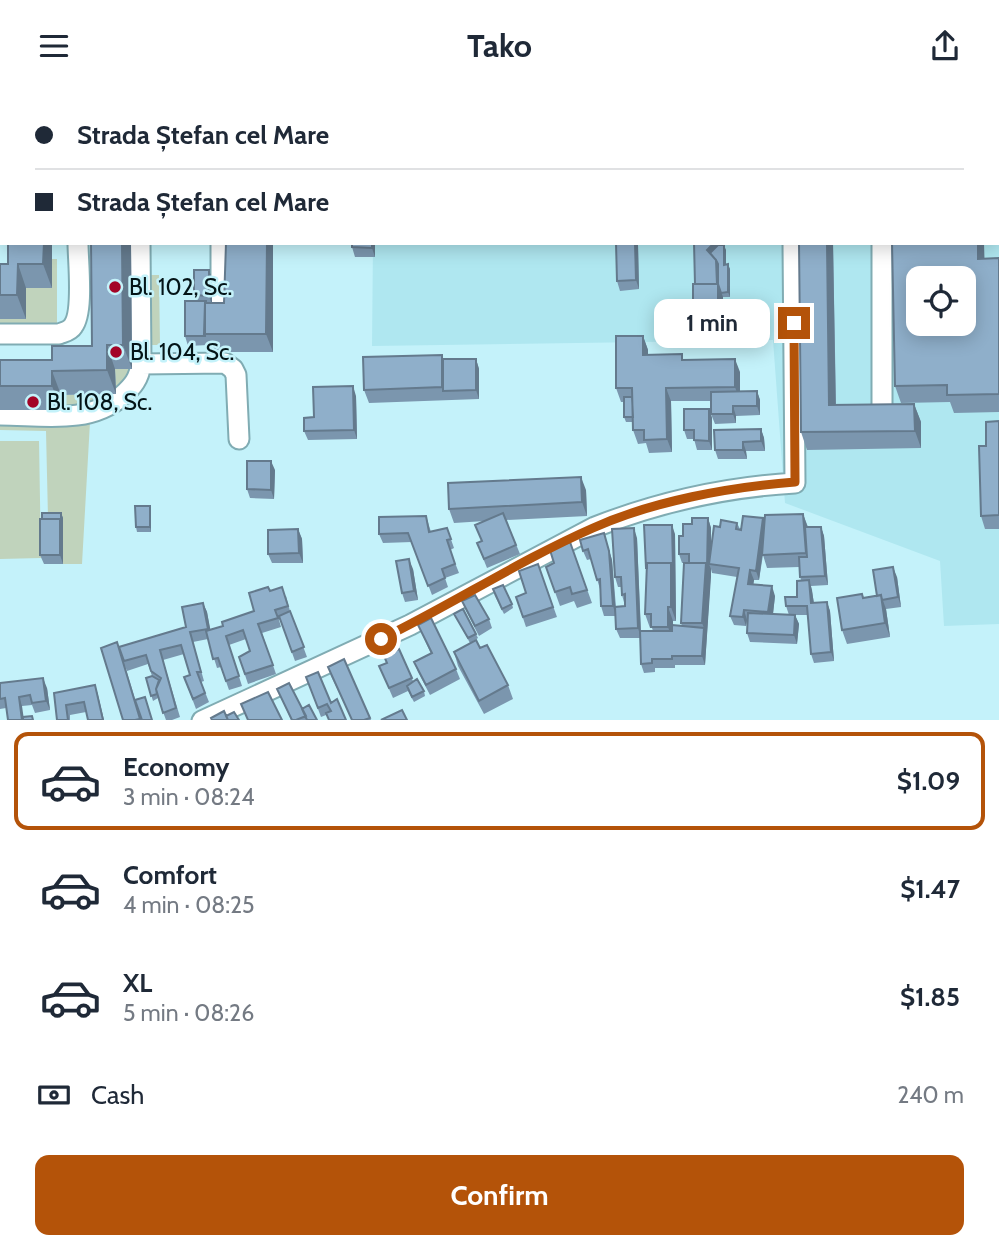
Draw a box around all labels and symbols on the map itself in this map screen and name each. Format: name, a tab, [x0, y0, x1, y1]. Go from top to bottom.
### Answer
place label: Bl. 102, Sc.	[129, 273, 232, 301]
marker: Bl. 102, Sc.	[107, 279, 123, 295]
callout: 1 min	[654, 299, 770, 347]
route end	[778, 307, 810, 339]
place label: Bl. 104, Sc.	[130, 338, 234, 366]
marker: Bl. 104, Sc.	[108, 344, 124, 360]
place label: Bl. 108, Sc.	[47, 388, 152, 416]
marker: Bl. 108, Sc.	[25, 394, 41, 410]
route start	[365, 623, 397, 655]

